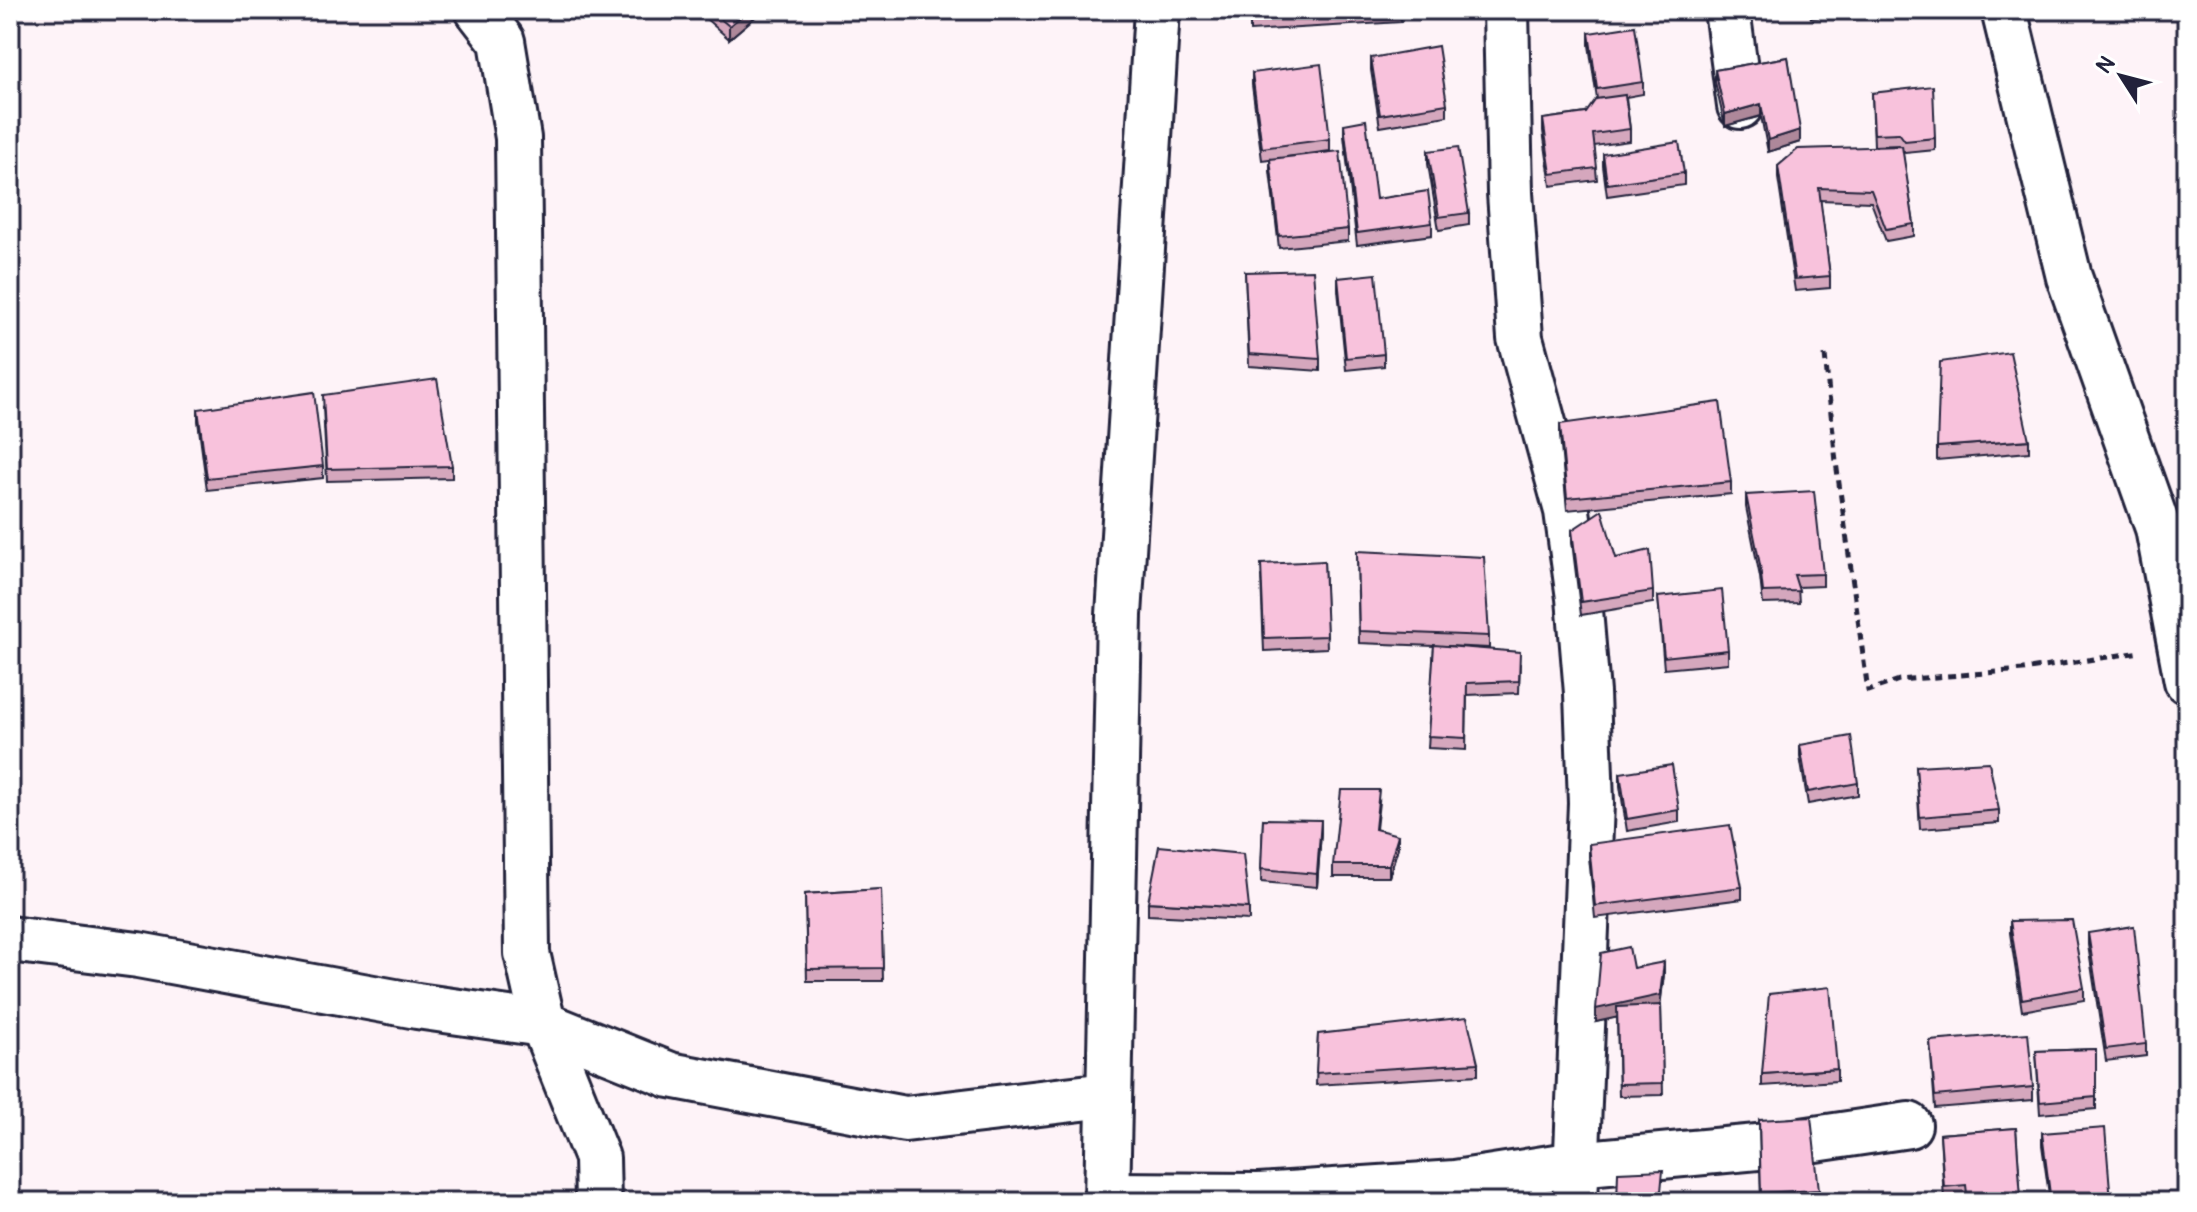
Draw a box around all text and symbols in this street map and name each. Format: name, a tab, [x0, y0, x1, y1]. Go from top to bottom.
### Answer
north arrow	[2081, 36, 2161, 116]
text: N	[2090, 50, 2121, 79]

